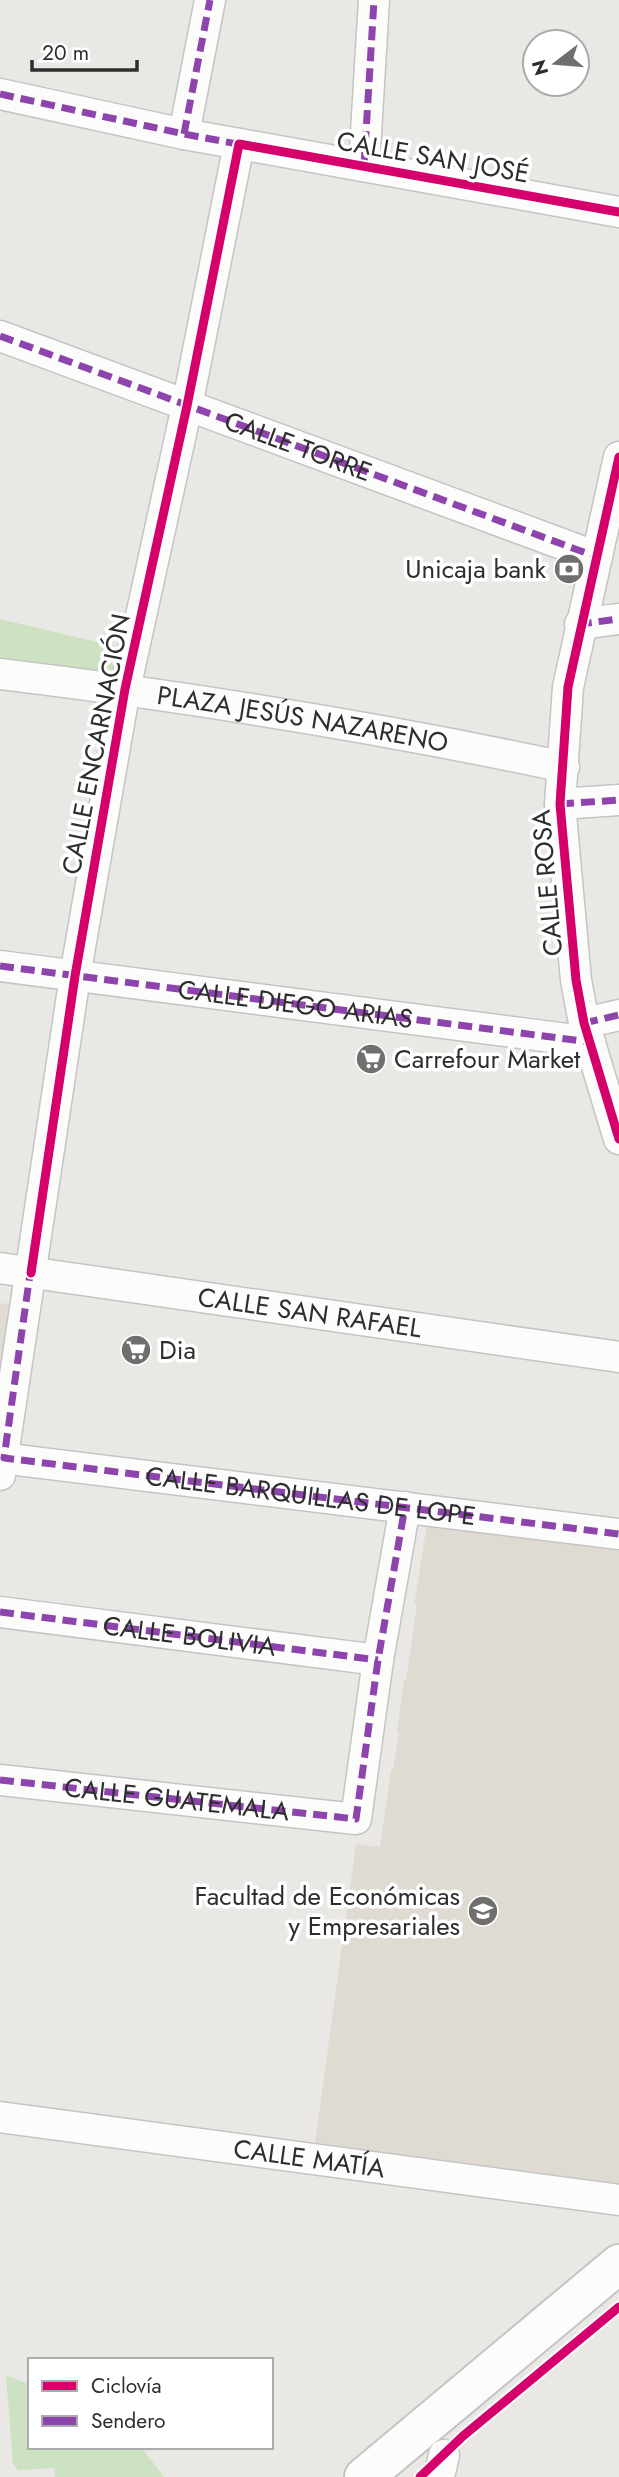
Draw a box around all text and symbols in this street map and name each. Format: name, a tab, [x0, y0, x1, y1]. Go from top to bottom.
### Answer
scale bar	[32, 28, 136, 72]
north arrow	[521, 28, 591, 98]
text: 20 m	[42, 38, 89, 68]
text: N	[525, 57, 555, 79]
street label: CALLE SAN JOSÉ	[334, 121, 532, 193]
street label: CALLE TORRE	[219, 402, 377, 491]
place label: Unicaja bank	[405, 550, 547, 588]
bank icon: Unicaja bank	[552, 552, 586, 586]
street label: CALLE ENCARNACIÓN	[52, 610, 140, 878]
street label: PLAZA JESÚS NAZARENO	[155, 676, 451, 762]
street label: CALLE ROSA	[522, 807, 572, 958]
street label: CALLE DIEGO ARIAS	[176, 970, 415, 1038]
place label: Carrefour Market	[394, 1040, 581, 1078]
supermarket icon: Carrefour Market	[354, 1042, 388, 1076]
street label: CALLE SAN RAFAEL	[195, 1278, 424, 1347]
place label: Dia	[159, 1331, 196, 1369]
supermarket icon: Dia	[119, 1333, 153, 1367]
street label: CALLE BARQUILLAS DE LOPE	[143, 1457, 478, 1535]
street label: CALLE BOLIVIA	[101, 1606, 279, 1666]
street label: CALLE GUATEMALA	[62, 1768, 292, 1831]
place label: Facultad de Económicas y Empresariales	[195, 1877, 460, 1945]
school or university icon: Facultad de Económicas y Empresariales	[466, 1894, 500, 1928]
street label: CALLE MATÍA	[231, 2130, 388, 2188]
legend	[28, 2358, 273, 2449]
text: Ciclovía	[91, 2371, 162, 2401]
text: Sendero	[91, 2406, 166, 2436]

